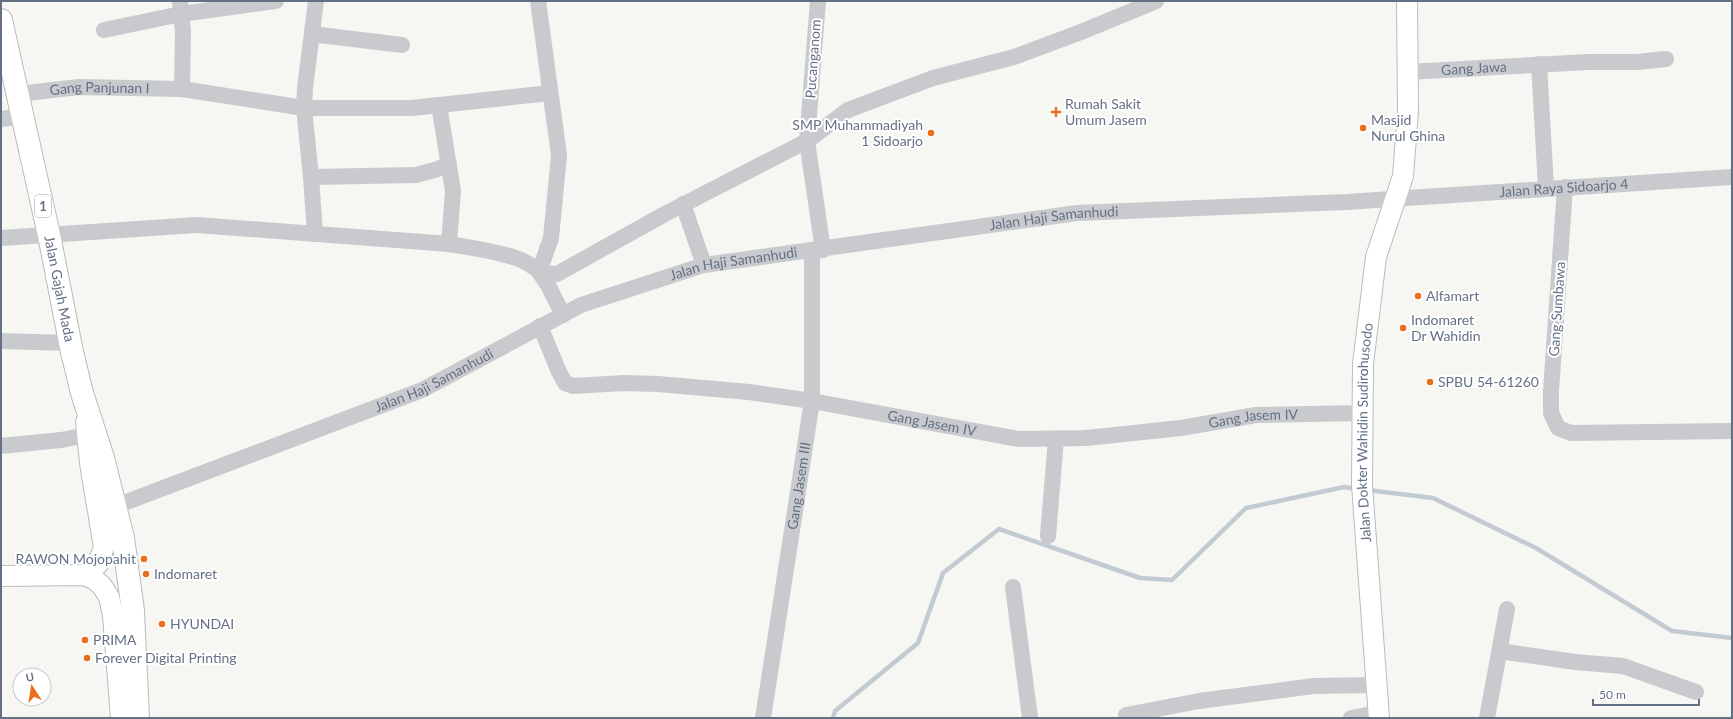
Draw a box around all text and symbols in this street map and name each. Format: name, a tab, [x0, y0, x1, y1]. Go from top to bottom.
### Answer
street label: Pucanganom	[801, 19, 824, 99]
street label: Gang Jawa	[1441, 58, 1507, 78]
street label: Gang Panjunan I	[49, 78, 150, 98]
place label: Rumah Sakit Umum Jasem	[1065, 95, 1147, 128]
marker: Rumah Sakit Umum Jasem	[1050, 106, 1062, 118]
place label: Masjid Nurul Ghina	[1371, 111, 1445, 144]
place label: SMP Muhammadiyah 1 Sidoarjo	[792, 116, 923, 149]
marker: Masjid Nurul Ghina	[1358, 123, 1368, 133]
marker: SMP Muhammadiyah 1 Sidoarjo	[926, 128, 936, 138]
street label: Jalan Raya Sidoarjo 4	[1499, 175, 1629, 200]
road number: 1	[35, 195, 51, 217]
street label: Jalan Haji Samanhudi	[988, 202, 1119, 233]
street label: Jalan Gajah Mada	[41, 234, 79, 343]
street label: Jalan Haji Samanhudi	[667, 243, 798, 284]
street label: Gang Sumbawa	[1545, 261, 1568, 357]
place label: Alfamart	[1426, 287, 1479, 304]
marker: Alfamart	[1413, 291, 1423, 301]
place label: Indomaret Dr Wahidin	[1411, 311, 1481, 344]
street label: Jalan Dokter Wahidin Sudirohusodo	[1353, 322, 1376, 543]
marker: Indomaret Dr Wahidin	[1398, 323, 1408, 333]
street label: Jalan Haji Samanhudi	[372, 345, 496, 415]
place label: SPBU 54-61260	[1438, 373, 1539, 390]
marker: SPBU 54-61260	[1425, 377, 1435, 387]
street label: Gang Jasem IV	[1207, 405, 1299, 431]
street label: Gang Jasem IV	[886, 406, 978, 439]
street label: Gang Jasem III	[783, 441, 814, 531]
place label: RAWON Mojopahit	[16, 550, 136, 567]
marker: RAWON Mojopahit	[139, 554, 149, 564]
place label: Indomaret	[154, 565, 217, 582]
marker: Indomaret	[141, 569, 151, 579]
place label: HYUNDAI	[170, 615, 234, 632]
marker: HYUNDAI	[157, 619, 167, 629]
place label: PRIMA	[93, 631, 137, 648]
marker: PRIMA	[80, 635, 90, 645]
place label: Forever Digital Printing	[95, 649, 237, 666]
marker: Forever Digital Printing	[82, 653, 92, 663]
north arrow	[12, 667, 52, 707]
text: U	[24, 670, 35, 684]
scale bar	[1593, 681, 1699, 707]
text: 50 m	[1599, 687, 1626, 702]

